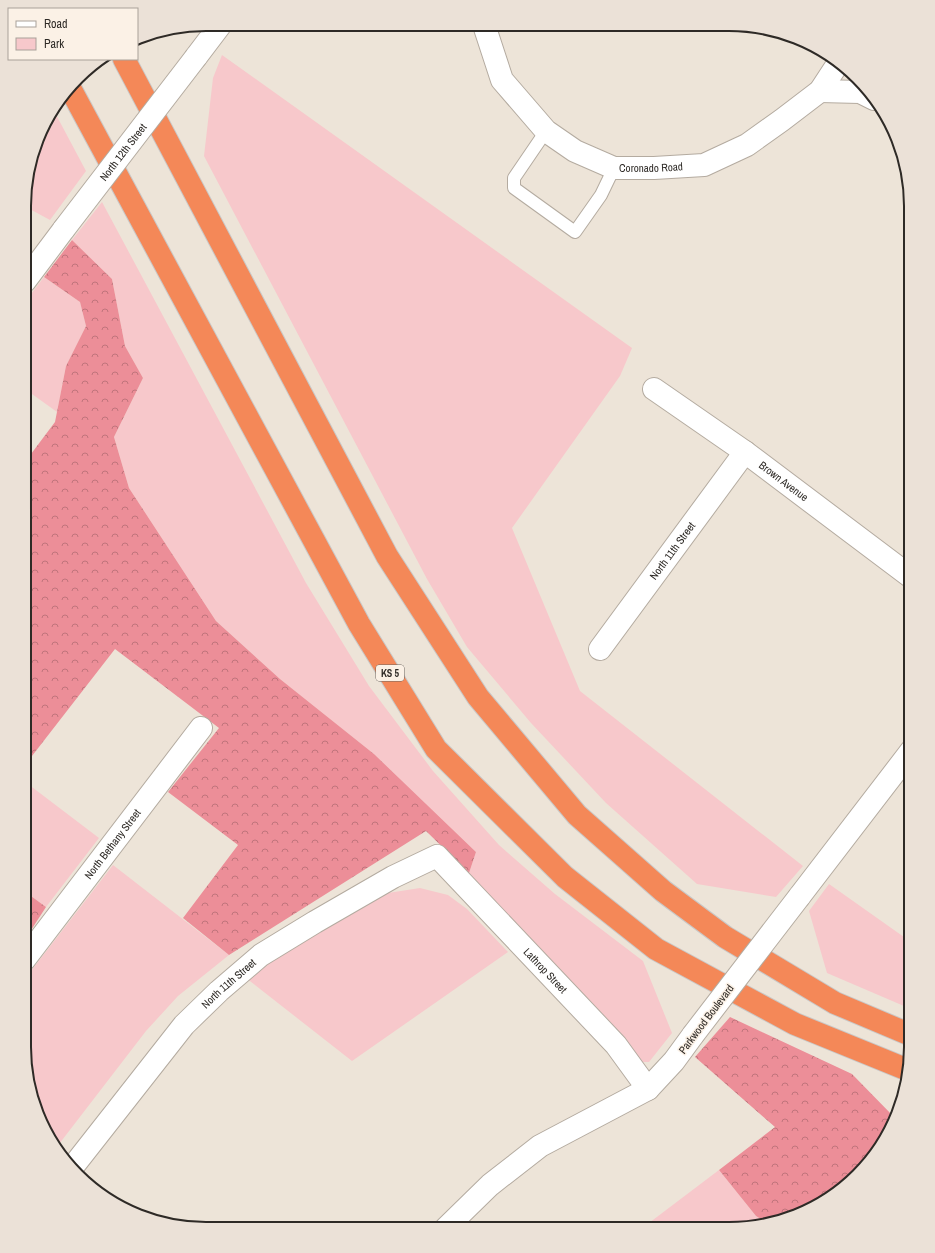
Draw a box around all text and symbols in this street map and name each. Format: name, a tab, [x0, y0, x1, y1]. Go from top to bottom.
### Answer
legend	[8, 8, 138, 60]
text: Road	[44, 16, 68, 32]
text: Park	[44, 36, 64, 52]
street label: North 12th Street	[97, 120, 150, 184]
street label: Coronado Road	[619, 159, 683, 175]
street label: Brown Avenue	[756, 458, 811, 504]
street label: North 11th Street	[646, 519, 698, 582]
road number: KS 5	[376, 665, 404, 681]
street label: North Bethany Street	[81, 806, 144, 882]
street label: Lathrop Street	[521, 945, 571, 997]
street label: North 11th Street	[198, 955, 259, 1011]
street label: Parkwood Boulevard	[675, 982, 737, 1056]

